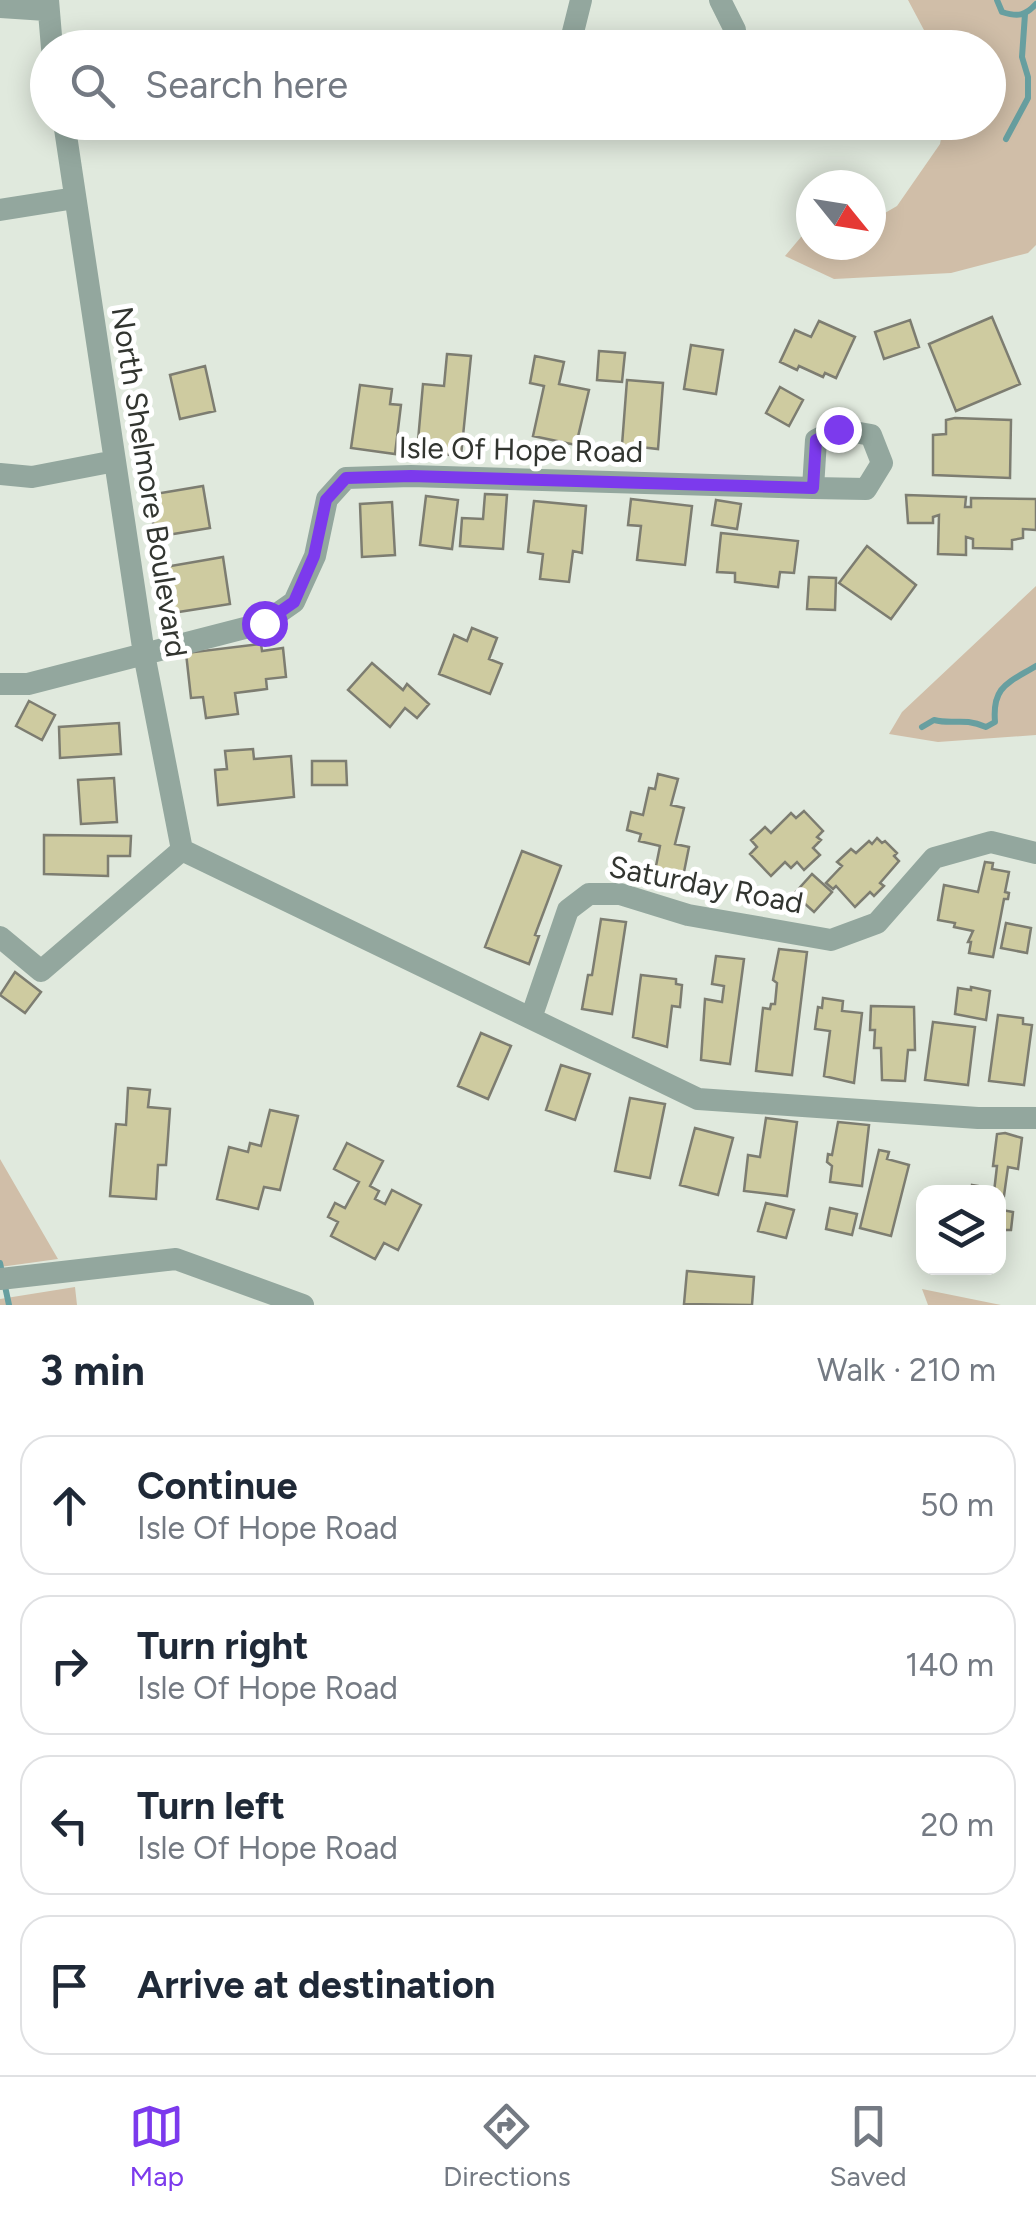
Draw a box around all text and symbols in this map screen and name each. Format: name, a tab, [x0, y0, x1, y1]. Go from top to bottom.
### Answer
search box	[30, 30, 1006, 140]
icon: search	[65, 58, 120, 113]
text: Search here	[145, 62, 348, 108]
north arrow	[796, 170, 886, 260]
street label: North Shelmore Boulevard	[103, 304, 196, 660]
route end	[816, 407, 862, 453]
street label: Isle Of Hope Road	[398, 429, 644, 470]
route start	[242, 601, 288, 647]
street label: Saturday Road	[606, 848, 806, 921]
map controls	[916, 1185, 1006, 1275]
button: layers	[916, 1185, 1006, 1275]
text: 3 min	[40, 1345, 145, 1396]
text: Walk · 210 m	[817, 1351, 996, 1389]
text: Continue	[137, 1463, 298, 1509]
icon: ahead	[42, 1478, 97, 1533]
text: 50 m	[920, 1486, 994, 1524]
text: Isle Of Hope Road	[137, 1509, 398, 1547]
text: Turn right	[137, 1623, 309, 1669]
icon: right	[42, 1638, 97, 1693]
text: 140 m	[905, 1646, 994, 1684]
text: Isle Of Hope Road	[137, 1669, 398, 1707]
text: Turn left	[137, 1783, 285, 1829]
icon: left	[42, 1798, 97, 1853]
text: 20 m	[920, 1806, 994, 1844]
text: Isle Of Hope Road	[137, 1829, 398, 1867]
icon: arrive	[42, 1958, 97, 2013]
text: Arrive at destination	[137, 1962, 495, 2008]
tab: Map	[129, 2099, 184, 2193]
tab: Directions	[443, 2099, 571, 2193]
tab: Saved	[829, 2099, 907, 2193]

